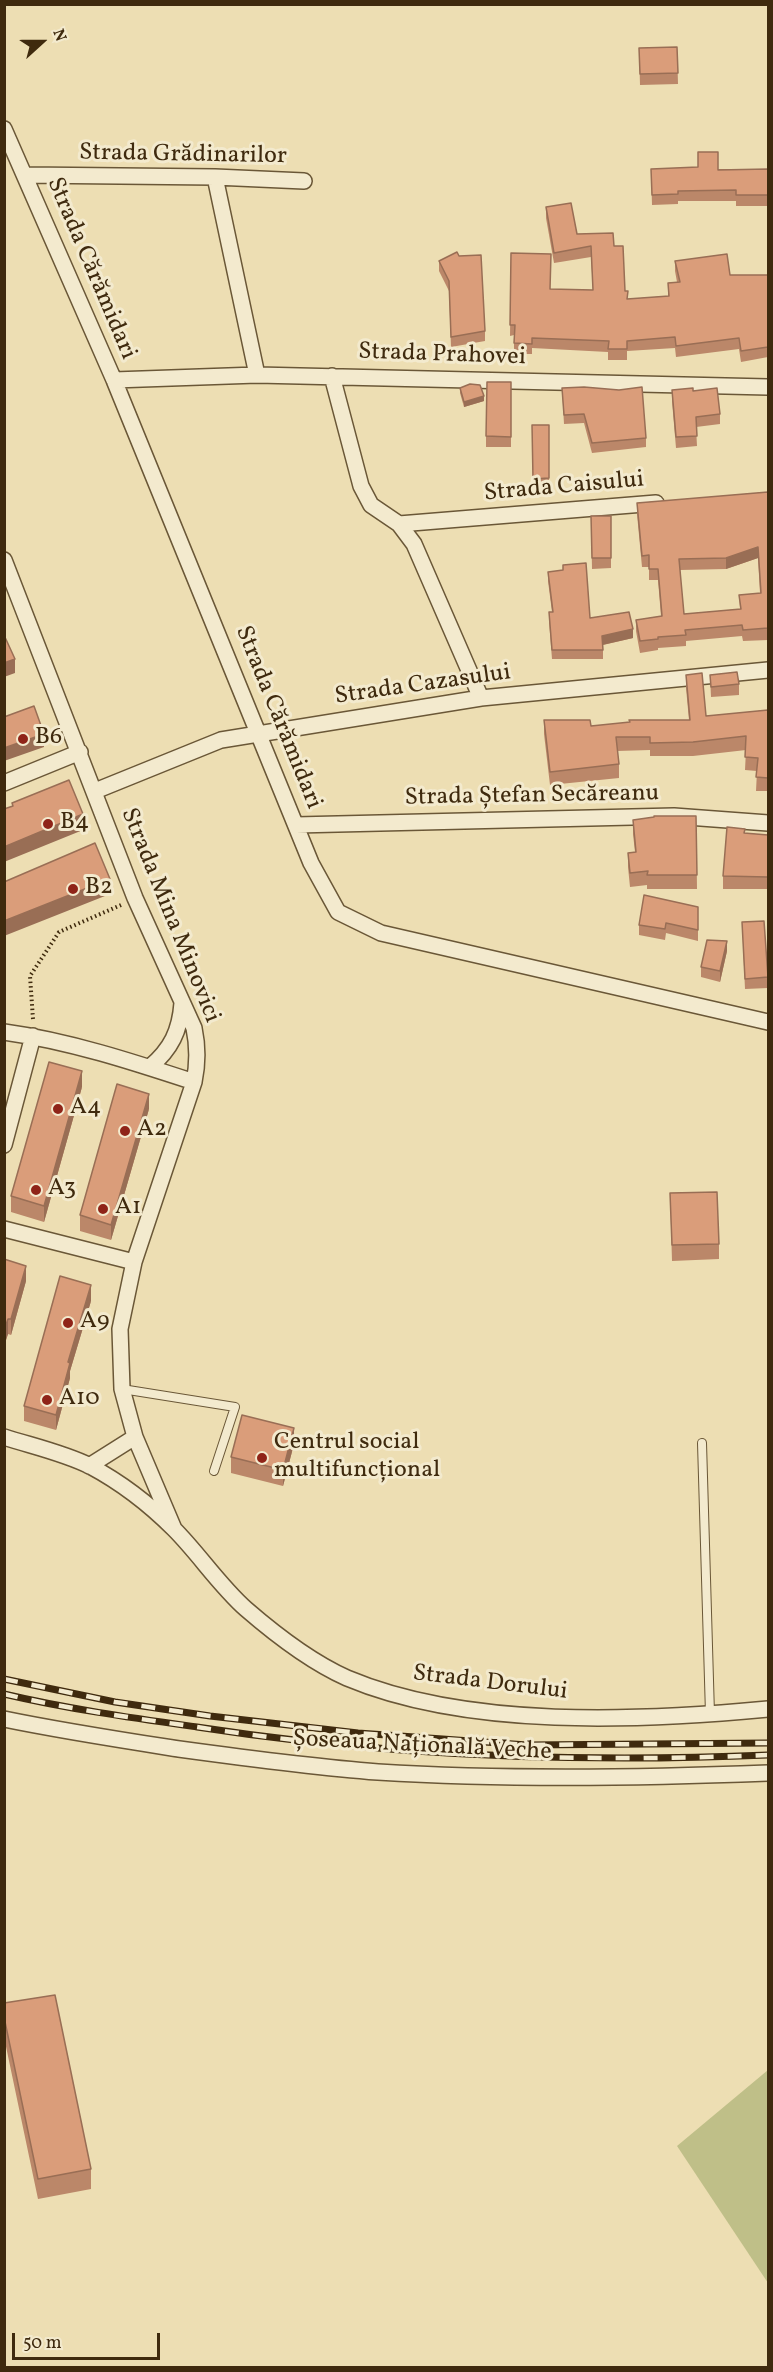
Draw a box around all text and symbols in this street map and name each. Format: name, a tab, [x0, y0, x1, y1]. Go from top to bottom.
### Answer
north arrow	[12, 12, 72, 72]
text: N	[46, 26, 71, 45]
street label: Strada Grădinarilor	[79, 140, 287, 172]
street label: Strada Cărămidari	[39, 174, 141, 364]
street label: Strada Prahovei	[358, 339, 526, 373]
street label: Strada Caisului	[483, 467, 645, 509]
street label: Strada Cărămidari	[227, 622, 327, 814]
street label: Strada Cazasului	[333, 659, 513, 713]
place label: B6	[35, 725, 62, 753]
marker: B6	[16, 732, 30, 746]
street label: Strada Ștefan Secăreanu	[404, 780, 660, 814]
street label: Strada Mina Minovici	[113, 804, 225, 1028]
place label: B4	[60, 810, 89, 838]
marker: B4	[41, 817, 55, 831]
place label: B2	[85, 875, 113, 903]
marker: B2	[66, 882, 80, 896]
place label: A4	[70, 1095, 101, 1123]
marker: A4	[51, 1102, 65, 1116]
place label: A2	[137, 1117, 167, 1145]
marker: A2	[118, 1124, 132, 1138]
place label: A3	[48, 1176, 76, 1204]
marker: A3	[29, 1183, 43, 1197]
place label: A1	[115, 1195, 141, 1223]
marker: A1	[96, 1202, 110, 1216]
place label: A9	[80, 1309, 109, 1337]
marker: A9	[61, 1316, 75, 1330]
place label: A10	[59, 1386, 100, 1414]
marker: A10	[40, 1393, 54, 1407]
place label: Centrul social multifuncțional	[274, 1430, 440, 1486]
marker: Centrul social multifuncțional	[255, 1451, 269, 1465]
street label: Strada Dorului	[411, 1660, 569, 1708]
street label: Șoseaua Națională Veche	[292, 1726, 552, 1768]
scale bar	[15, 2321, 164, 2359]
text: 50 m	[23, 2331, 62, 2356]

